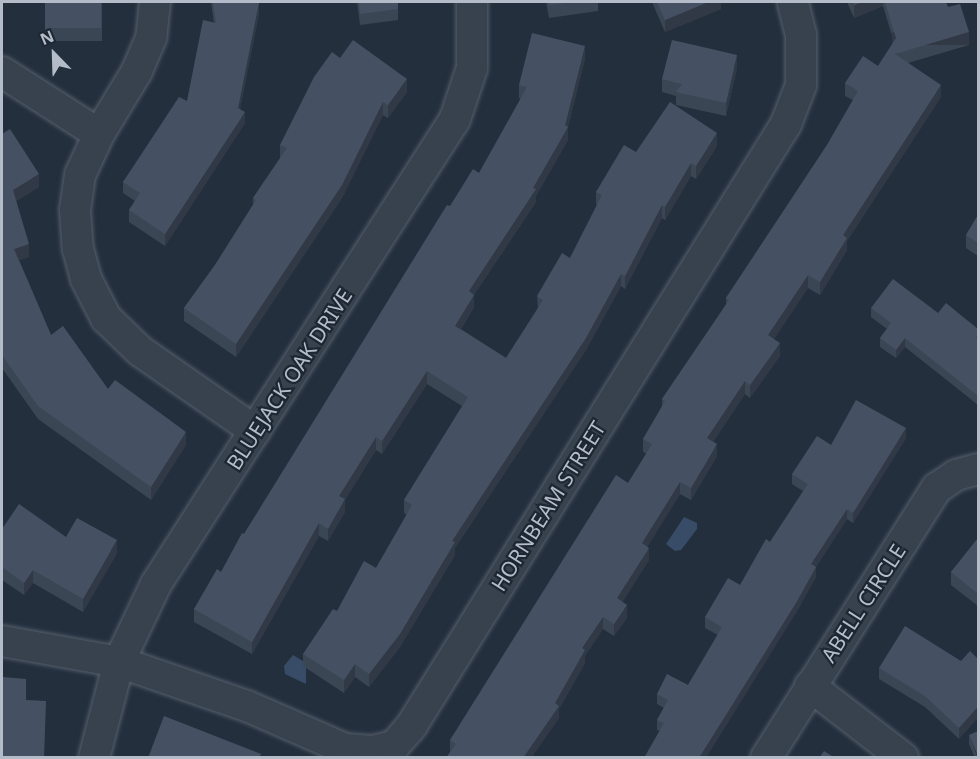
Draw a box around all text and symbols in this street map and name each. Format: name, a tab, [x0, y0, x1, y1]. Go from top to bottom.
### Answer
north arrow	[24, 24, 84, 84]
text: N	[37, 25, 57, 50]
street label: BLUEJACK OAK DRIVE	[221, 284, 357, 474]
street label: HORNBEAM STREET	[486, 416, 610, 596]
street label: ABELL CIRCLE	[816, 539, 910, 667]

